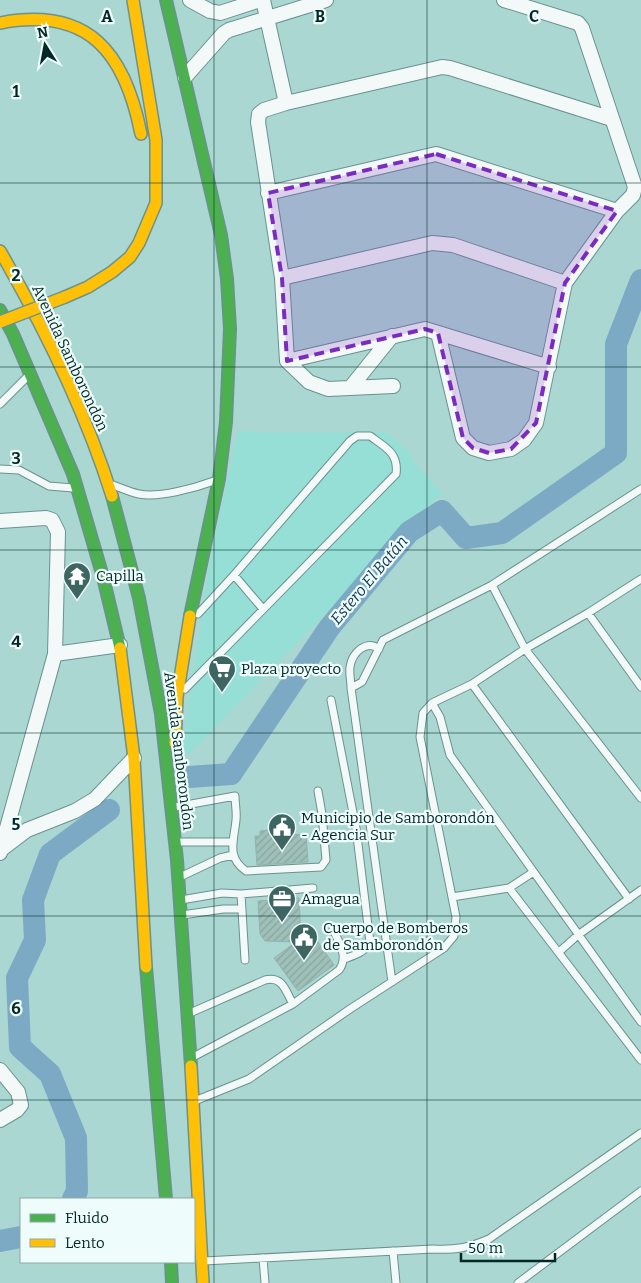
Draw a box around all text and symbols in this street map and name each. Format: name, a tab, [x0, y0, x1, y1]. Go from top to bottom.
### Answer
text: A	[101, 7, 113, 26]
text: B	[315, 7, 325, 26]
text: C	[529, 7, 539, 26]
north arrow	[20, 20, 70, 70]
text: N	[36, 23, 50, 42]
text: 1	[13, 82, 20, 101]
text: 2	[11, 266, 21, 285]
street label: Avenida Samborondón	[28, 282, 112, 435]
text: 3	[11, 449, 21, 468]
water label: Estero El Batán	[327, 532, 411, 628]
temple icon: Capilla	[62, 561, 92, 600]
place label: Capilla	[96, 567, 144, 585]
text: 4	[11, 632, 21, 651]
supermarket icon: Plaza proyecto	[207, 654, 237, 693]
place label: Plaza proyecto	[241, 660, 341, 678]
street label: Avenida Samborondón	[160, 671, 198, 832]
place label: Municipio de Samborondón - Agencia Sur	[301, 809, 495, 844]
public building icon: Municipio de Samborondón - Agencia Sur	[267, 812, 297, 851]
text: 5	[12, 815, 21, 834]
office icon: Amagua	[267, 884, 297, 923]
place label: Amagua	[301, 890, 360, 908]
place label: Cuerpo de Bomberos de Samborondón	[323, 919, 468, 954]
public building icon: Cuerpo de Bomberos de Samborondón	[289, 922, 319, 961]
text: 6	[11, 999, 21, 1018]
legend	[20, 1198, 195, 1263]
text: Fluido	[65, 1209, 109, 1227]
scale bar	[461, 1230, 555, 1262]
text: Lento	[65, 1234, 105, 1252]
text: 50 m	[468, 1239, 504, 1257]

